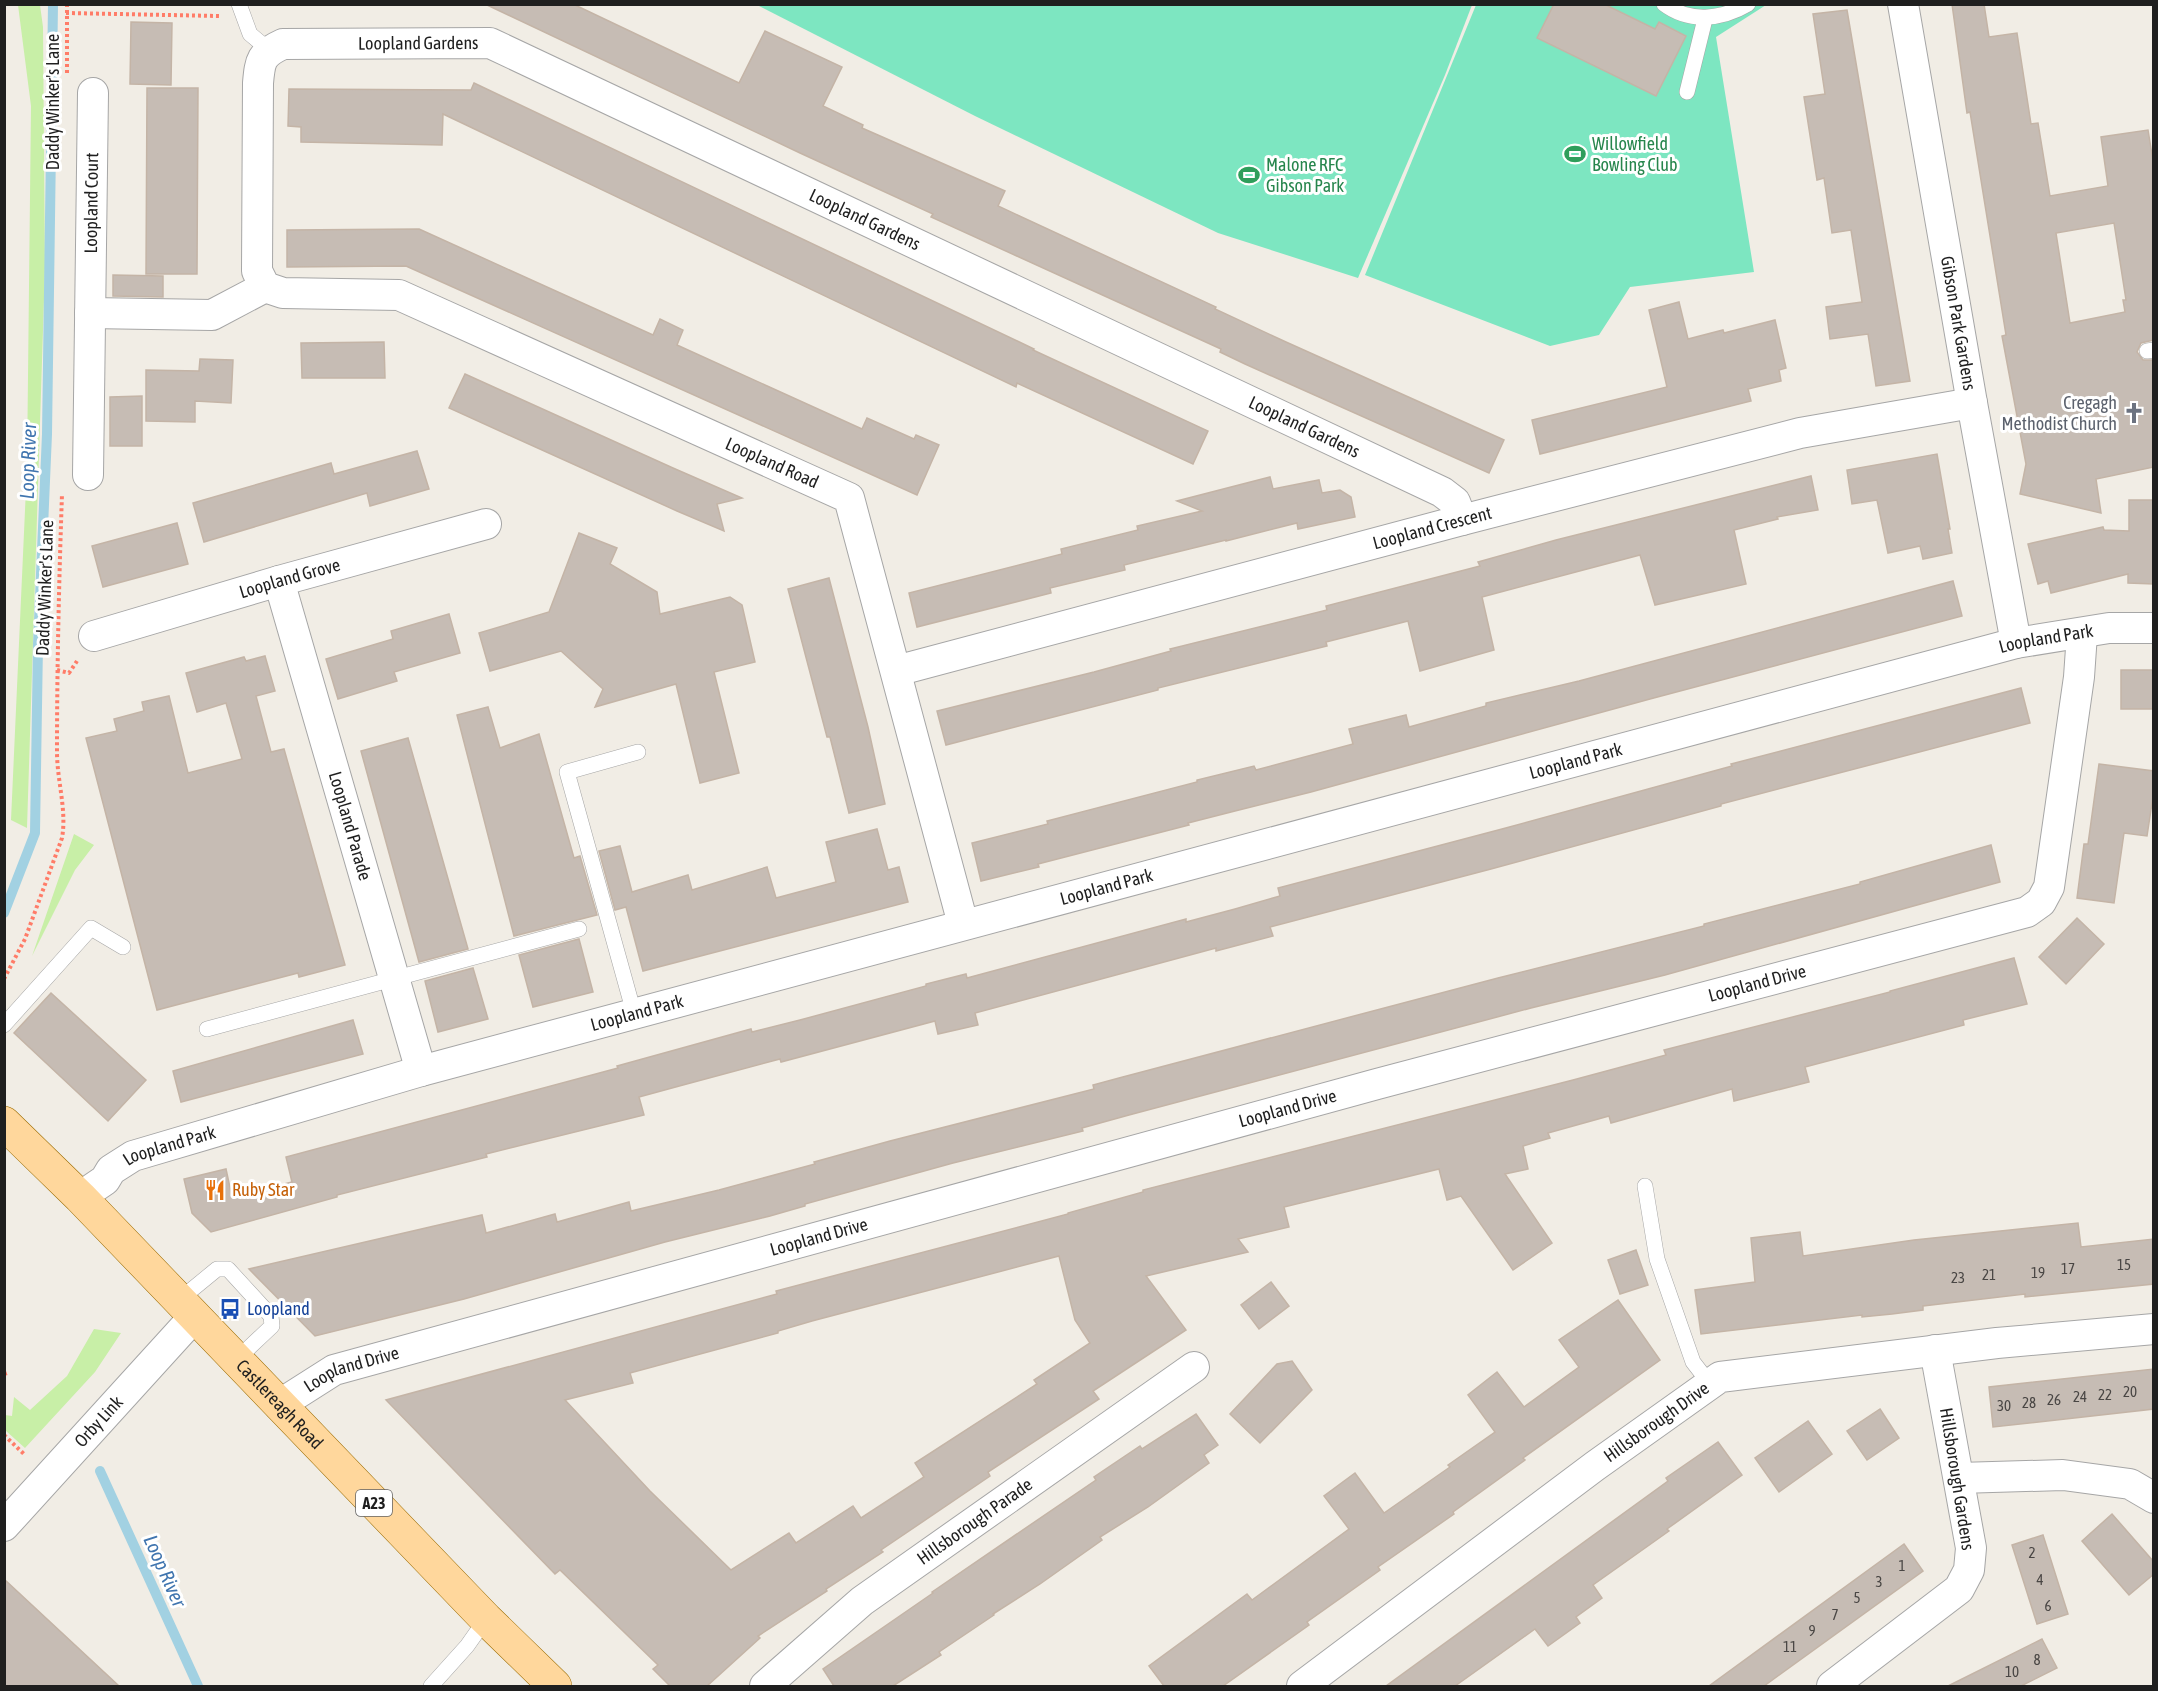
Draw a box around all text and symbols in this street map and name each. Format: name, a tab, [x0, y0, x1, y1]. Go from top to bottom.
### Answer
street label: Loopland Gardens	[358, 32, 479, 54]
street label: Daddy Winker's Lane	[42, 34, 63, 170]
place label: Willowfield Bowling Club	[1592, 133, 1678, 175]
sports icon: Willowfield Bowling Club	[1563, 142, 1587, 166]
street label: Loopland Court	[80, 152, 102, 254]
place label: Malone RFC Gibson Park	[1266, 154, 1344, 196]
sports icon: Malone RFC Gibson Park	[1237, 163, 1261, 187]
street label: Loopland Gardens	[806, 184, 924, 254]
street label: Gibson Park Gardens	[1937, 254, 1981, 392]
street label: Loopland Gardens	[1246, 391, 1363, 462]
place label: Cregagh Methodist Church	[2001, 392, 2117, 434]
church icon: Cregagh Methodist Church	[2122, 401, 2146, 425]
water label: Loop River	[15, 421, 40, 500]
street label: Loopland Road	[722, 433, 822, 492]
street label: Loopland Crescent	[1370, 502, 1494, 553]
street label: Daddy Winker's Lane	[32, 519, 57, 656]
street label: Loopland Grove	[237, 554, 342, 602]
street label: Loopland Park	[1996, 620, 2095, 657]
street label: Loopland Park	[1527, 738, 1625, 783]
street label: Loopland Parade	[325, 769, 376, 883]
street label: Loopland Park	[1058, 864, 1155, 909]
street label: Loopland Drive	[1706, 960, 1808, 1006]
street label: Loopland Park	[588, 990, 686, 1035]
street label: Loopland Drive	[1236, 1085, 1339, 1131]
street label: Loopland Park	[119, 1121, 218, 1170]
restaurant icon: Ruby Star	[203, 1178, 227, 1202]
place label: Ruby Star	[232, 1179, 295, 1200]
street label: Loopland Drive	[768, 1213, 870, 1260]
house number: 15	[2117, 1256, 2131, 1273]
house number: 17	[2061, 1260, 2075, 1277]
house number: 19	[2031, 1264, 2045, 1281]
house number: 21	[1982, 1266, 1996, 1283]
house number: 23	[1951, 1269, 1965, 1286]
bus stop icon: Loopland	[218, 1297, 242, 1321]
place label: Loopland	[247, 1298, 310, 1319]
street label: Loopland Drive	[300, 1342, 401, 1396]
street label: Castlereagh Road	[232, 1355, 328, 1453]
street label: Hillsborough Drive	[1600, 1377, 1713, 1466]
house number: 20	[2123, 1383, 2137, 1400]
house number: 22	[2098, 1386, 2112, 1403]
house number: 24	[2073, 1388, 2087, 1405]
street label: Orby Link	[70, 1391, 127, 1451]
house number: 26	[2047, 1391, 2061, 1408]
house number: 28	[2022, 1394, 2036, 1411]
house number: 30	[1997, 1397, 2011, 1414]
street label: Hillsborough Gardens	[1936, 1406, 1979, 1552]
street label: Hillsborough Parade	[913, 1473, 1036, 1569]
road number: A23	[356, 1490, 392, 1516]
water label: Loop River	[139, 1531, 192, 1611]
house number: 2	[2028, 1544, 2036, 1561]
house number: 1	[1898, 1557, 1906, 1574]
house number: 4	[2036, 1571, 2044, 1588]
house number: 3	[1875, 1573, 1883, 1590]
house number: 5	[1853, 1589, 1861, 1606]
house number: 6	[2044, 1597, 2052, 1614]
house number: 7	[1831, 1606, 1839, 1623]
house number: 9	[1808, 1622, 1816, 1639]
house number: 11	[1783, 1638, 1797, 1655]
house number: 8	[2033, 1651, 2041, 1668]
house number: 10	[2005, 1663, 2019, 1680]

